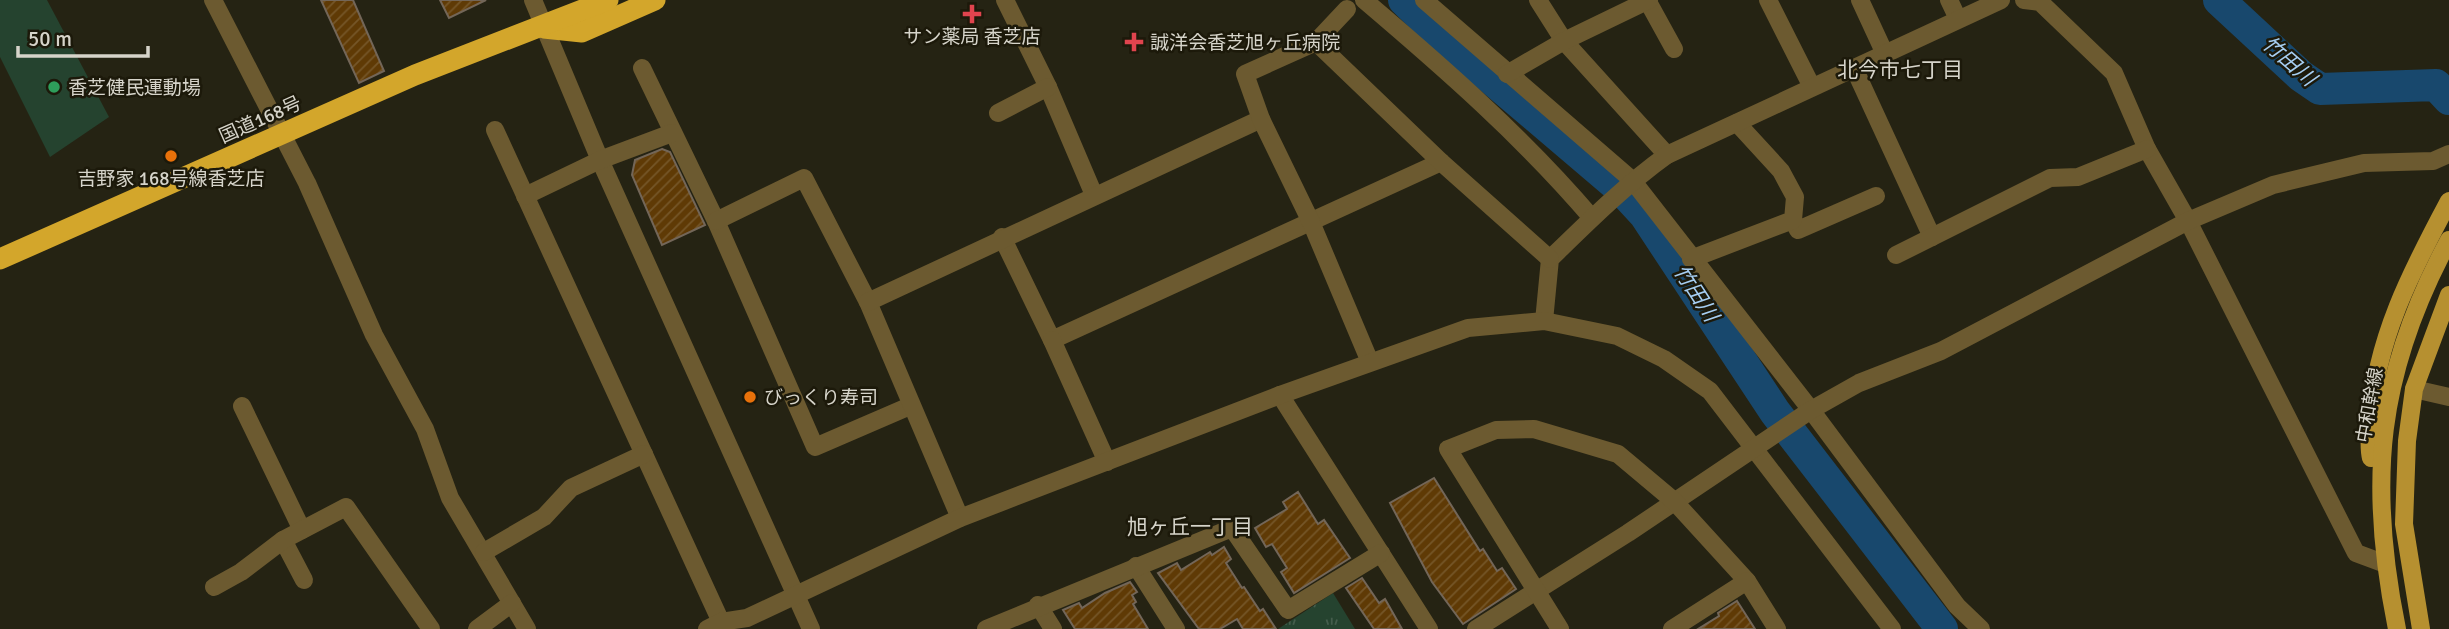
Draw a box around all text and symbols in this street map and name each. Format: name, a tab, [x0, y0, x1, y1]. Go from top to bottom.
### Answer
marker: サン薬局 香芝店	[964, 6, 980, 22]
scale bar	[18, 14, 147, 58]
place label: サン薬局 香芝店	[903, 25, 1041, 49]
text: 50 m	[28, 26, 72, 52]
place label: 誠洋会香芝旭ヶ丘病院	[1150, 31, 1340, 55]
water label: 竹田川	[2257, 31, 2323, 93]
marker: 誠洋会香芝旭ヶ丘病院	[1124, 32, 1144, 52]
district label: 北今市七丁目	[1837, 57, 1963, 83]
place label: 香芝健民運動場	[68, 76, 201, 100]
marker: 香芝健民運動場	[46, 79, 62, 95]
street label: 国道168号	[215, 91, 305, 149]
marker: 吉野家 168号線香芝店	[163, 148, 179, 164]
place label: 吉野家 168号線香芝店	[78, 167, 264, 191]
water label: 竹田川	[1668, 260, 1725, 328]
street label: 中和幹線	[2352, 366, 2388, 445]
place label: びっくり寿司	[764, 386, 878, 410]
marker: びっくり寿司	[742, 389, 758, 405]
district label: 旭ヶ丘一丁目	[1127, 514, 1253, 540]

